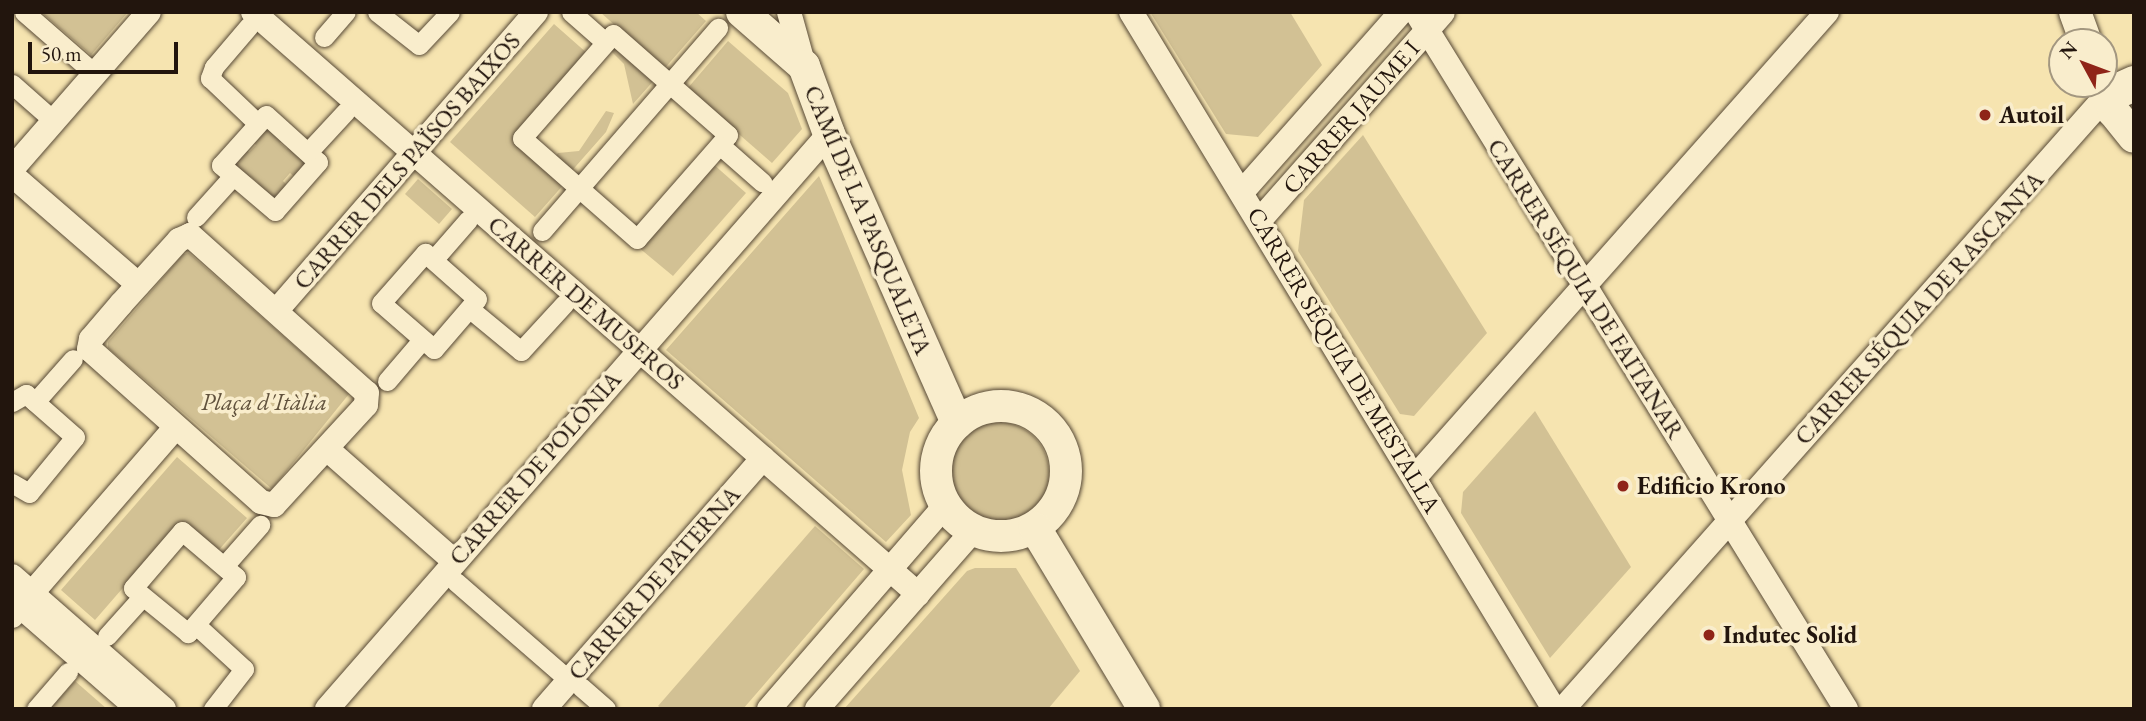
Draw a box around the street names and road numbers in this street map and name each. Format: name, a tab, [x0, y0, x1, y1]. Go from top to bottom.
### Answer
street label: CARRER DELS PAÏSOS BAIXOS	[288, 27, 526, 295]
street label: CARRER JAUME I	[1277, 34, 1425, 200]
street label: CAMÍ DE LA PASQUALETA	[798, 81, 938, 359]
street label: CARRER SÉQUIA DE FAITANAR	[1481, 134, 1691, 444]
street label: CARRER SÉQUIA DE RASCANYA	[1789, 165, 2049, 451]
street label: CARRER SÉQUIA DE MESTALLA	[1241, 202, 1447, 518]
street label: CARRER DE MUSEROS	[482, 210, 690, 396]
street label: CARRER DE POLÒNIA	[443, 365, 627, 571]
street label: CARRER DE PATERNA	[562, 480, 746, 686]

